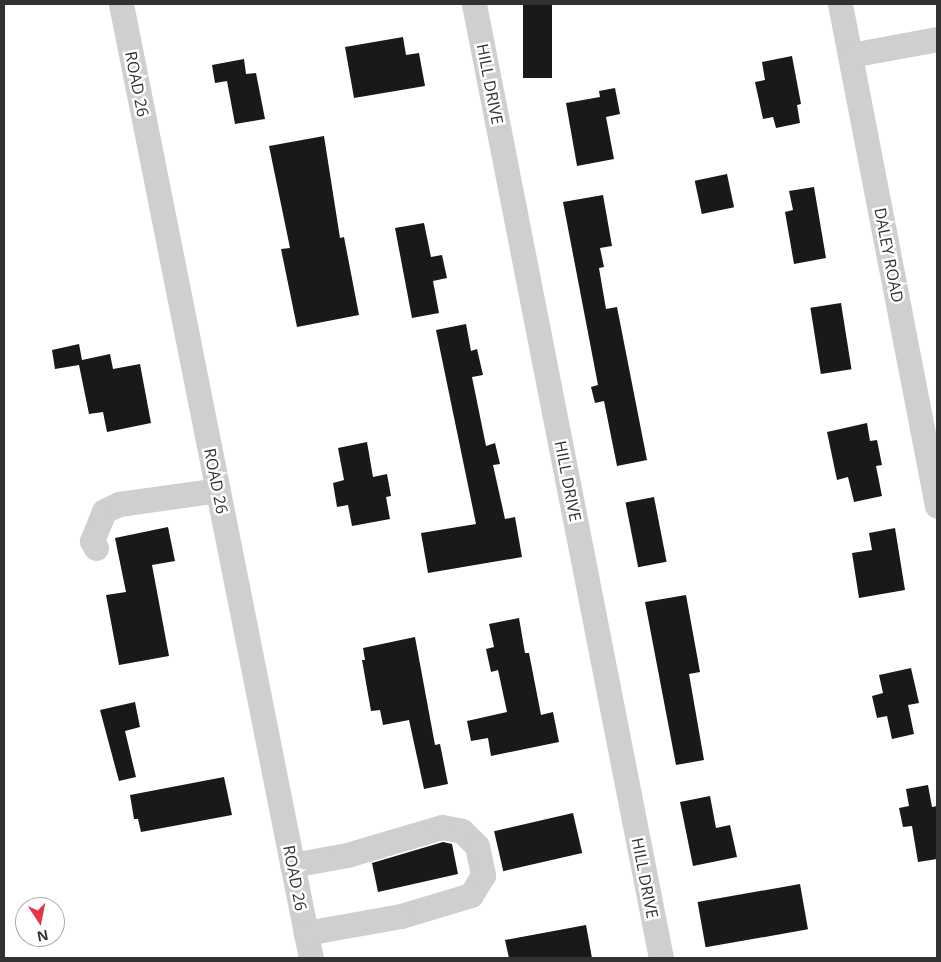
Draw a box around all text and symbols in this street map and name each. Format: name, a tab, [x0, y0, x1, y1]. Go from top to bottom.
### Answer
street label: HILL DRIVE	[473, 42, 507, 126]
street label: ROAD 26	[121, 50, 153, 118]
street label: DALEY ROAD	[870, 206, 908, 304]
street label: HILL DRIVE	[551, 439, 585, 523]
street label: ROAD 26	[200, 447, 232, 515]
street label: HILL DRIVE	[628, 836, 662, 920]
street label: ROAD 26	[279, 844, 311, 912]
north arrow	[15, 897, 65, 947]
text: N	[35, 926, 50, 947]

